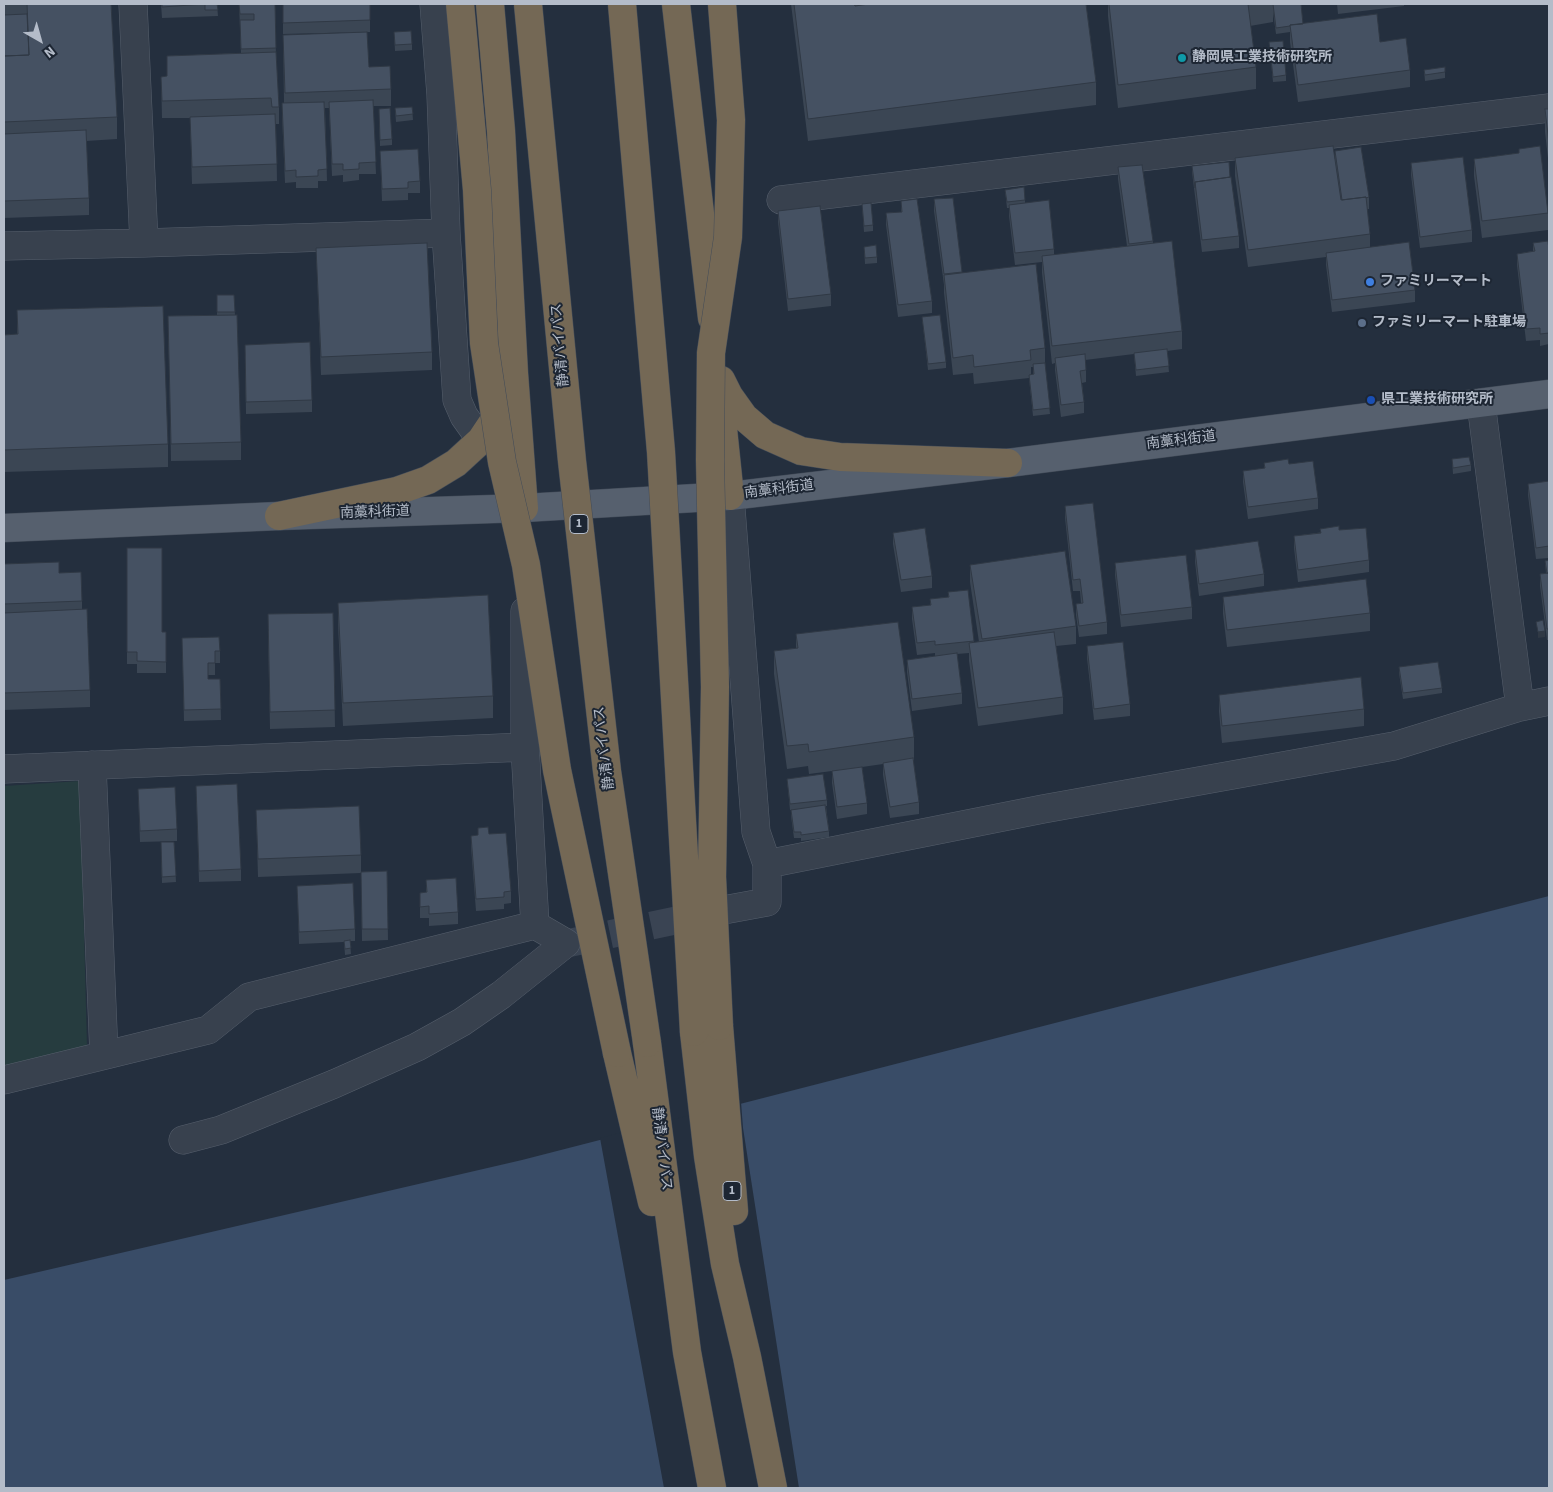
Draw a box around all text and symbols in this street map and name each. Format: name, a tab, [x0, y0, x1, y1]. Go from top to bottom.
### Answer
north arrow	[15, 15, 65, 65]
text: N	[39, 41, 59, 63]
place label: 静岡県工業技術研究所	[1192, 50, 1332, 66]
marker: 静岡県工業技術研究所	[1176, 52, 1188, 64]
place label: ファミリーマート	[1380, 274, 1492, 290]
marker: ファミリーマート	[1364, 276, 1376, 288]
street label: 静清バイパス	[549, 302, 573, 388]
place label: ファミリーマート駐車場	[1372, 315, 1526, 331]
marker: ファミリーマート駐車場	[1356, 317, 1368, 329]
place label: 県工業技術研究所	[1381, 392, 1493, 408]
marker: 県工業技術研究所	[1365, 394, 1377, 406]
street label: 南藁科街道	[1145, 428, 1217, 454]
street label: 南藁科街道	[743, 477, 815, 503]
street label: 南藁科街道	[340, 503, 410, 523]
road number: 1	[570, 514, 588, 534]
street label: 静清バイパス	[592, 705, 618, 791]
street label: 静清バイパス	[648, 1106, 674, 1192]
road number: 1	[723, 1182, 741, 1200]

